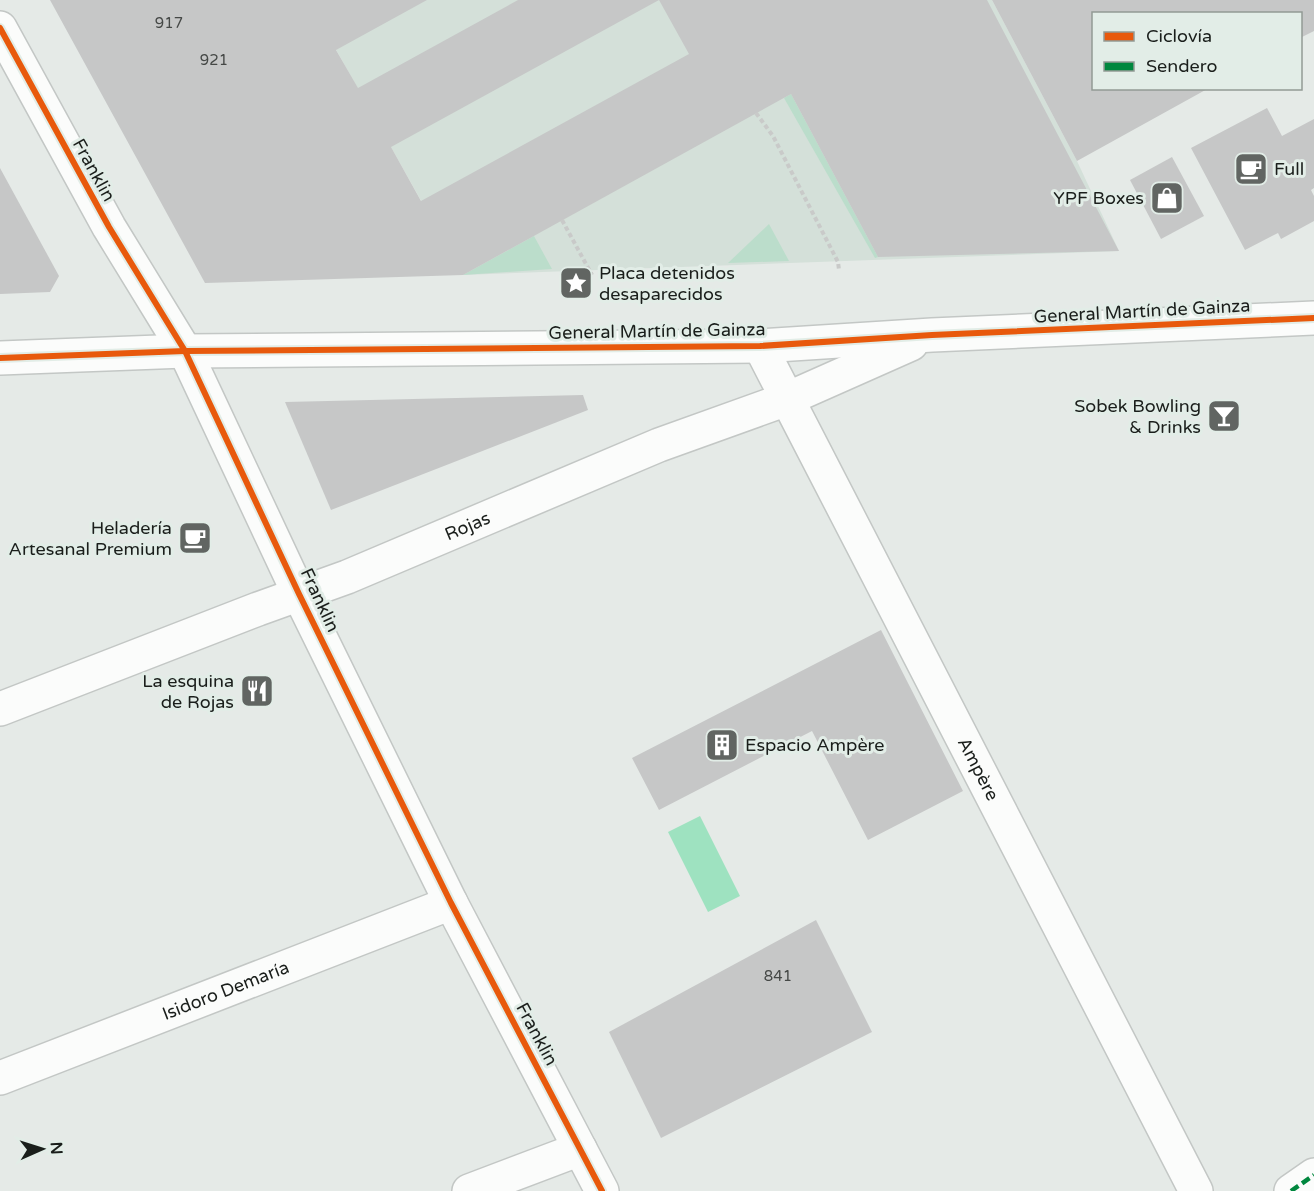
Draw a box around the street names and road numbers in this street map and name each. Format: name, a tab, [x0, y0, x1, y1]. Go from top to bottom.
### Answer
street label: Franklin	[68, 135, 120, 205]
street label: General Martín de Gainza	[1033, 294, 1251, 328]
street label: General Martín de Gainza	[548, 318, 766, 344]
street label: Rojas	[441, 507, 493, 545]
street label: Franklin	[296, 564, 344, 636]
street label: Ampère	[953, 734, 1004, 804]
street label: Isidoro Demaría	[159, 956, 292, 1025]
street label: Franklin	[511, 999, 563, 1069]

